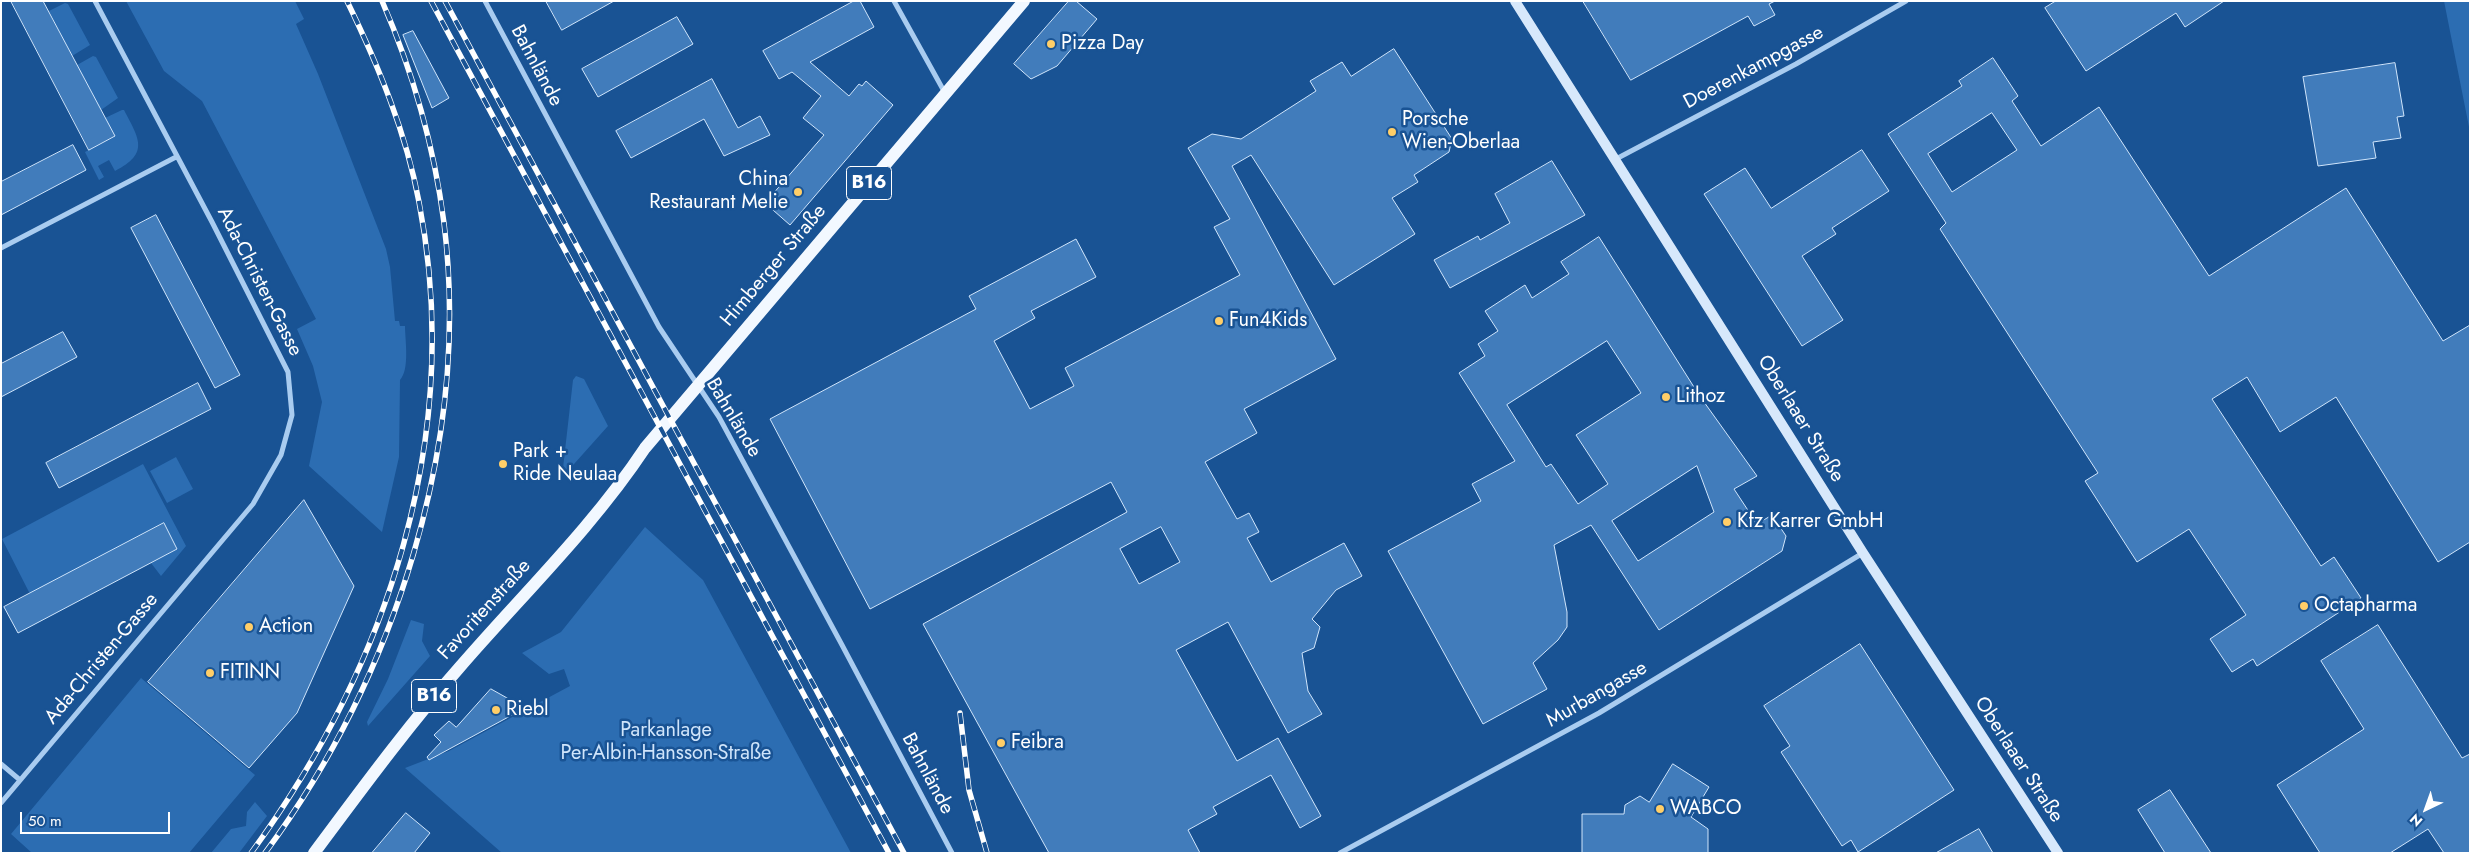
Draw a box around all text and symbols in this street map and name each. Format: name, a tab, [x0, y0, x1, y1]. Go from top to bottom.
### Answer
street label: Bahnlände	[505, 21, 567, 111]
street label: Doerenkampgasse	[1680, 21, 1828, 115]
place label: Pizza Day	[1061, 32, 1144, 56]
marker: Pizza Day	[1045, 38, 1057, 50]
place label: Porsche Wien-Oberlaa	[1402, 108, 1520, 155]
marker: Porsche Wien-Oberlaa	[1386, 126, 1398, 138]
road number: B16	[846, 167, 892, 200]
place label: China Restaurant Melie	[649, 168, 788, 215]
marker: China Restaurant Melie	[792, 186, 804, 198]
street label: Himberger Straße	[716, 200, 832, 332]
street label: Ada-Christen-Gasse	[211, 203, 307, 361]
place label: Fun4Kids	[1229, 309, 1307, 333]
marker: Fun4Kids	[1213, 315, 1225, 327]
street label: Oberlaaer Straße	[1751, 351, 1849, 487]
street label: Bahnlände	[700, 374, 766, 462]
place label: Lithoz	[1676, 385, 1725, 409]
marker: Lithoz	[1660, 391, 1672, 403]
place label: Park + Ride Neulaa	[513, 440, 617, 487]
marker: Park + Ride Neulaa	[497, 458, 509, 470]
place label: Kfz Karrer GmbH	[1737, 510, 1884, 534]
marker: Kfz Karrer GmbH	[1721, 516, 1733, 528]
street label: Favoritenstraße	[434, 555, 536, 665]
street label: Ada-Christen-Gasse	[40, 588, 164, 730]
place label: Octapharma	[2314, 594, 2417, 618]
marker: Octapharma	[2298, 600, 2310, 612]
place label: Action	[259, 615, 313, 639]
marker: Action	[243, 621, 255, 633]
street label: Murbangasse	[1542, 656, 1652, 734]
place label: FITINN	[220, 661, 280, 685]
marker: FITINN	[204, 667, 216, 679]
road number: B16	[412, 679, 456, 712]
street label: Oberlaaer Straße	[1968, 693, 2068, 827]
place label: Riebl	[506, 698, 549, 722]
marker: Riebl	[490, 704, 502, 716]
park label: Parkanlage Per-Albin-Hansson-Straße	[561, 719, 771, 766]
street label: Bahnlände	[896, 729, 958, 819]
place label: Feibra	[1011, 731, 1064, 755]
marker: Feibra	[995, 737, 1007, 749]
north arrow	[2401, 784, 2451, 834]
place label: WABCO	[1670, 797, 1742, 821]
scale bar	[22, 802, 172, 834]
marker: WABCO	[1654, 803, 1666, 815]
text: N	[2405, 809, 2427, 831]
text: 50 m	[28, 810, 62, 832]

